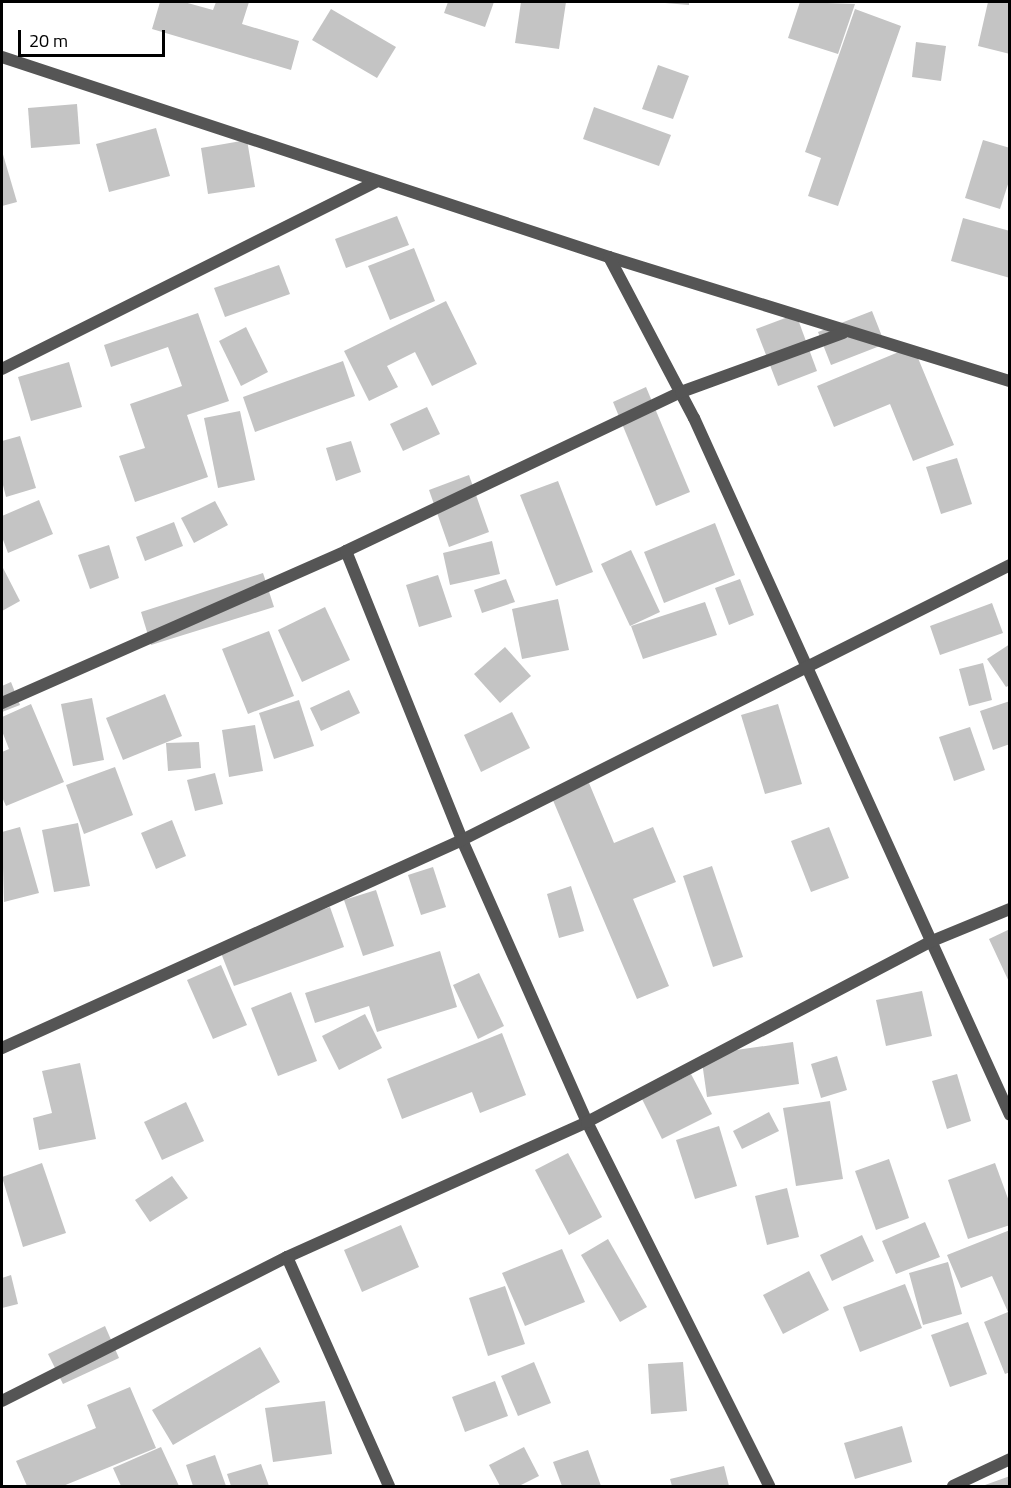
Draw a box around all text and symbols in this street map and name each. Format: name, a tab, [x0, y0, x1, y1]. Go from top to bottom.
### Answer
scale bar	[21, 18, 168, 56]
text: 20 m	[29, 27, 68, 54]

